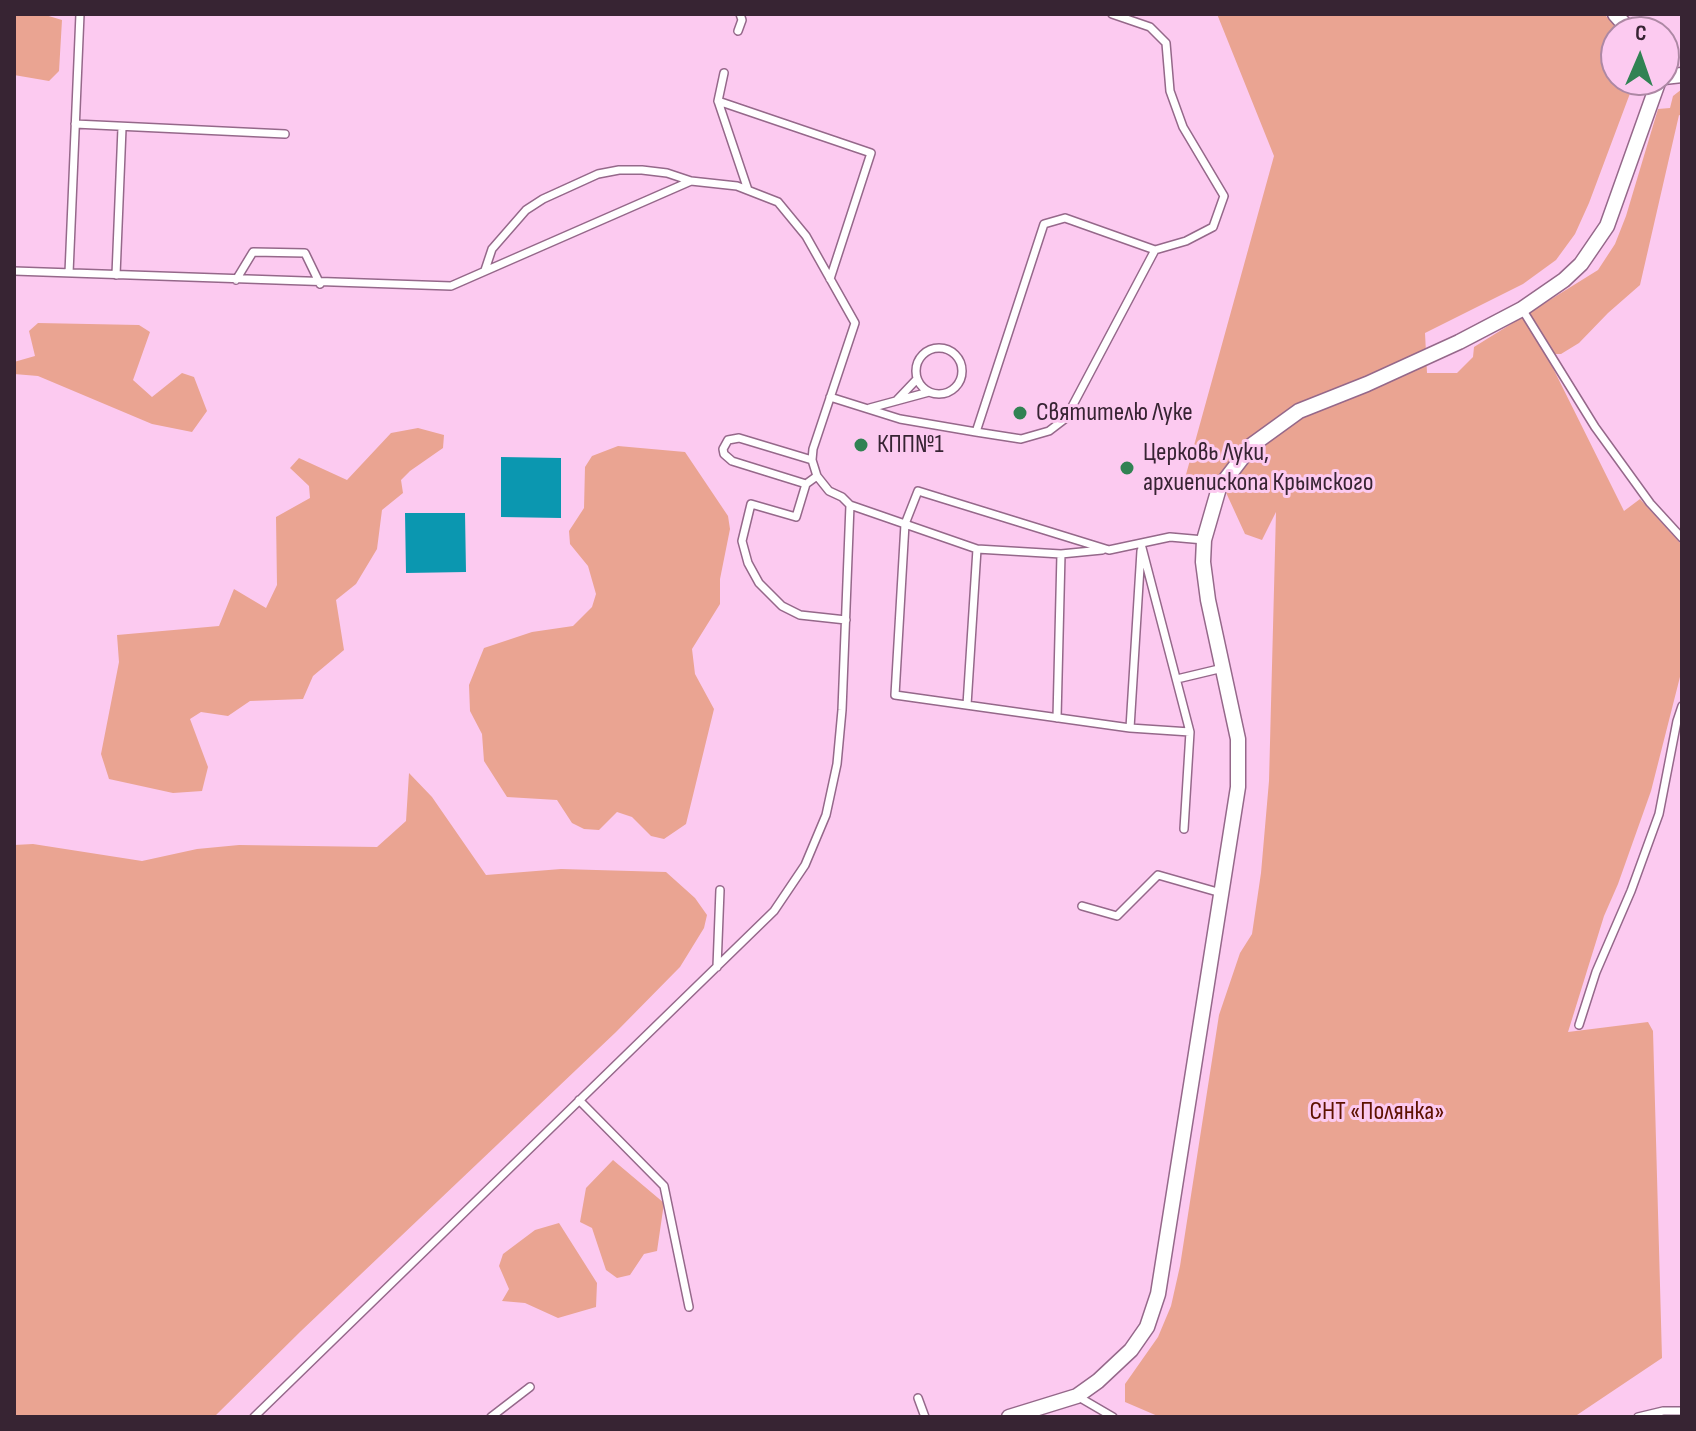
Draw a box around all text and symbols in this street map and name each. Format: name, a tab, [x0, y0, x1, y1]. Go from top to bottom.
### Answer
north arrow	[1600, 16, 1680, 96]
text: С	[1635, 20, 1647, 47]
place label: Святителю Луке	[1036, 397, 1193, 429]
marker: Святителю Луке	[1011, 404, 1029, 422]
place label: КПП№1	[877, 429, 944, 461]
marker: КПП№1	[852, 436, 870, 454]
place label: Церковь Луки, архиепископа Крымского	[1143, 437, 1374, 498]
marker: Церковь Луки, архиепископа Крымского	[1118, 459, 1136, 477]
park label: СНТ «Полянка»	[1309, 1096, 1445, 1128]

